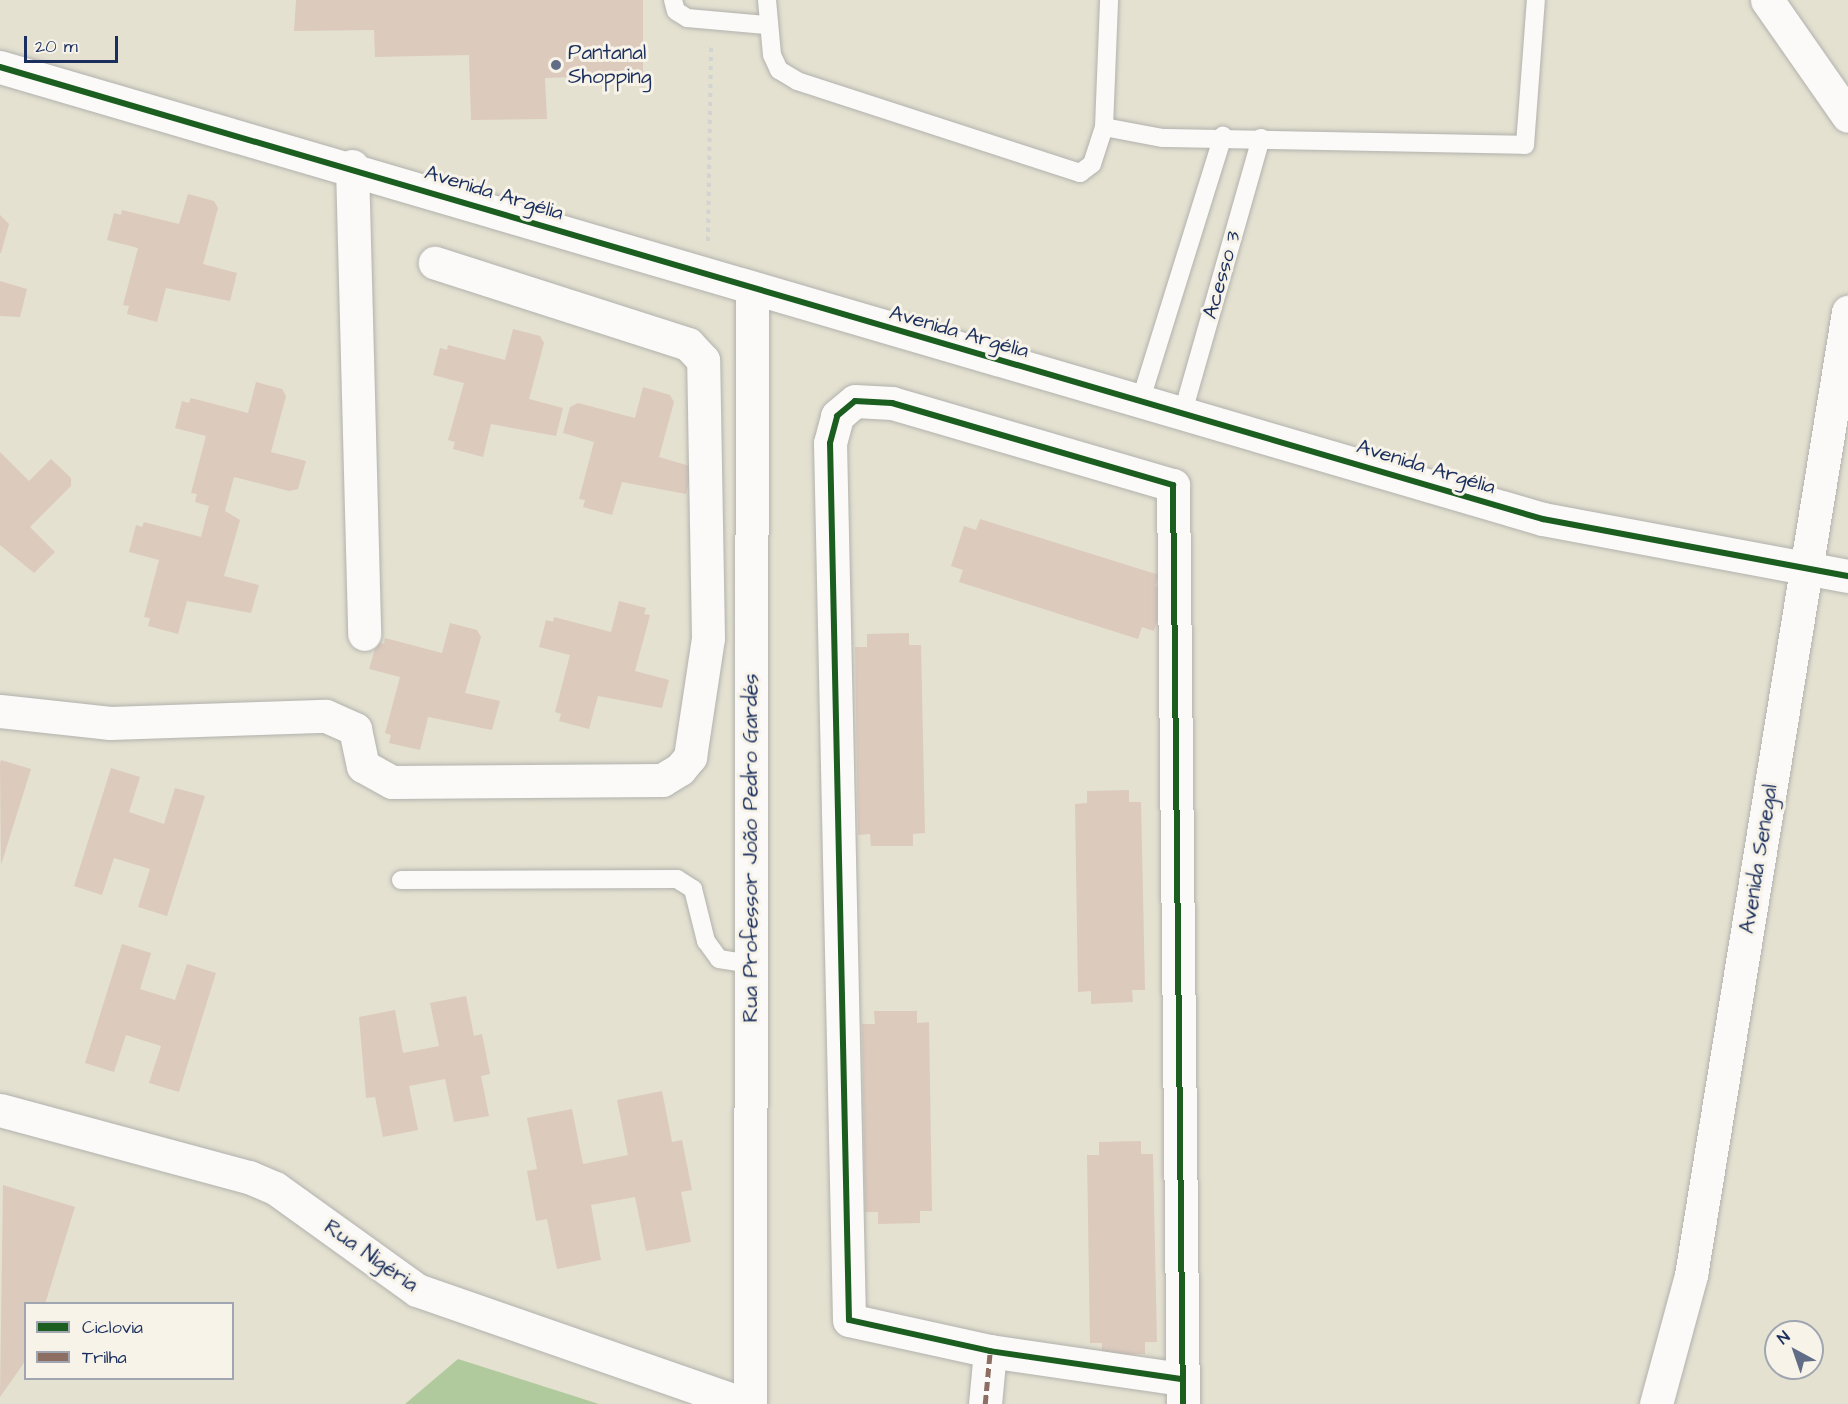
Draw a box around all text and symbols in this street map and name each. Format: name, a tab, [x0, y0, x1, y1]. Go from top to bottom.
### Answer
scale bar	[27, 24, 122, 62]
text: 20 m	[35, 34, 78, 59]
place label: Pantanal Shopping	[568, 40, 652, 90]
marker: Pantanal Shopping	[549, 58, 563, 72]
street label: Avenida Argélia	[422, 160, 566, 226]
street label: Acesso 3	[1197, 228, 1247, 322]
street label: Avenida Argélia	[886, 300, 1032, 364]
street label: Avenida Argélia	[1354, 434, 1498, 500]
street label: Rua Professor João Pedro Gardés	[738, 674, 764, 1022]
street label: Avenida Senegal	[1735, 783, 1783, 935]
street label: Rua Nigéria	[319, 1215, 423, 1297]
legend	[24, 1302, 234, 1380]
text: Ciclovia	[82, 1315, 143, 1340]
north arrow	[1764, 1320, 1824, 1380]
text: N	[1773, 1326, 1795, 1349]
text: Trilha	[82, 1345, 127, 1370]

